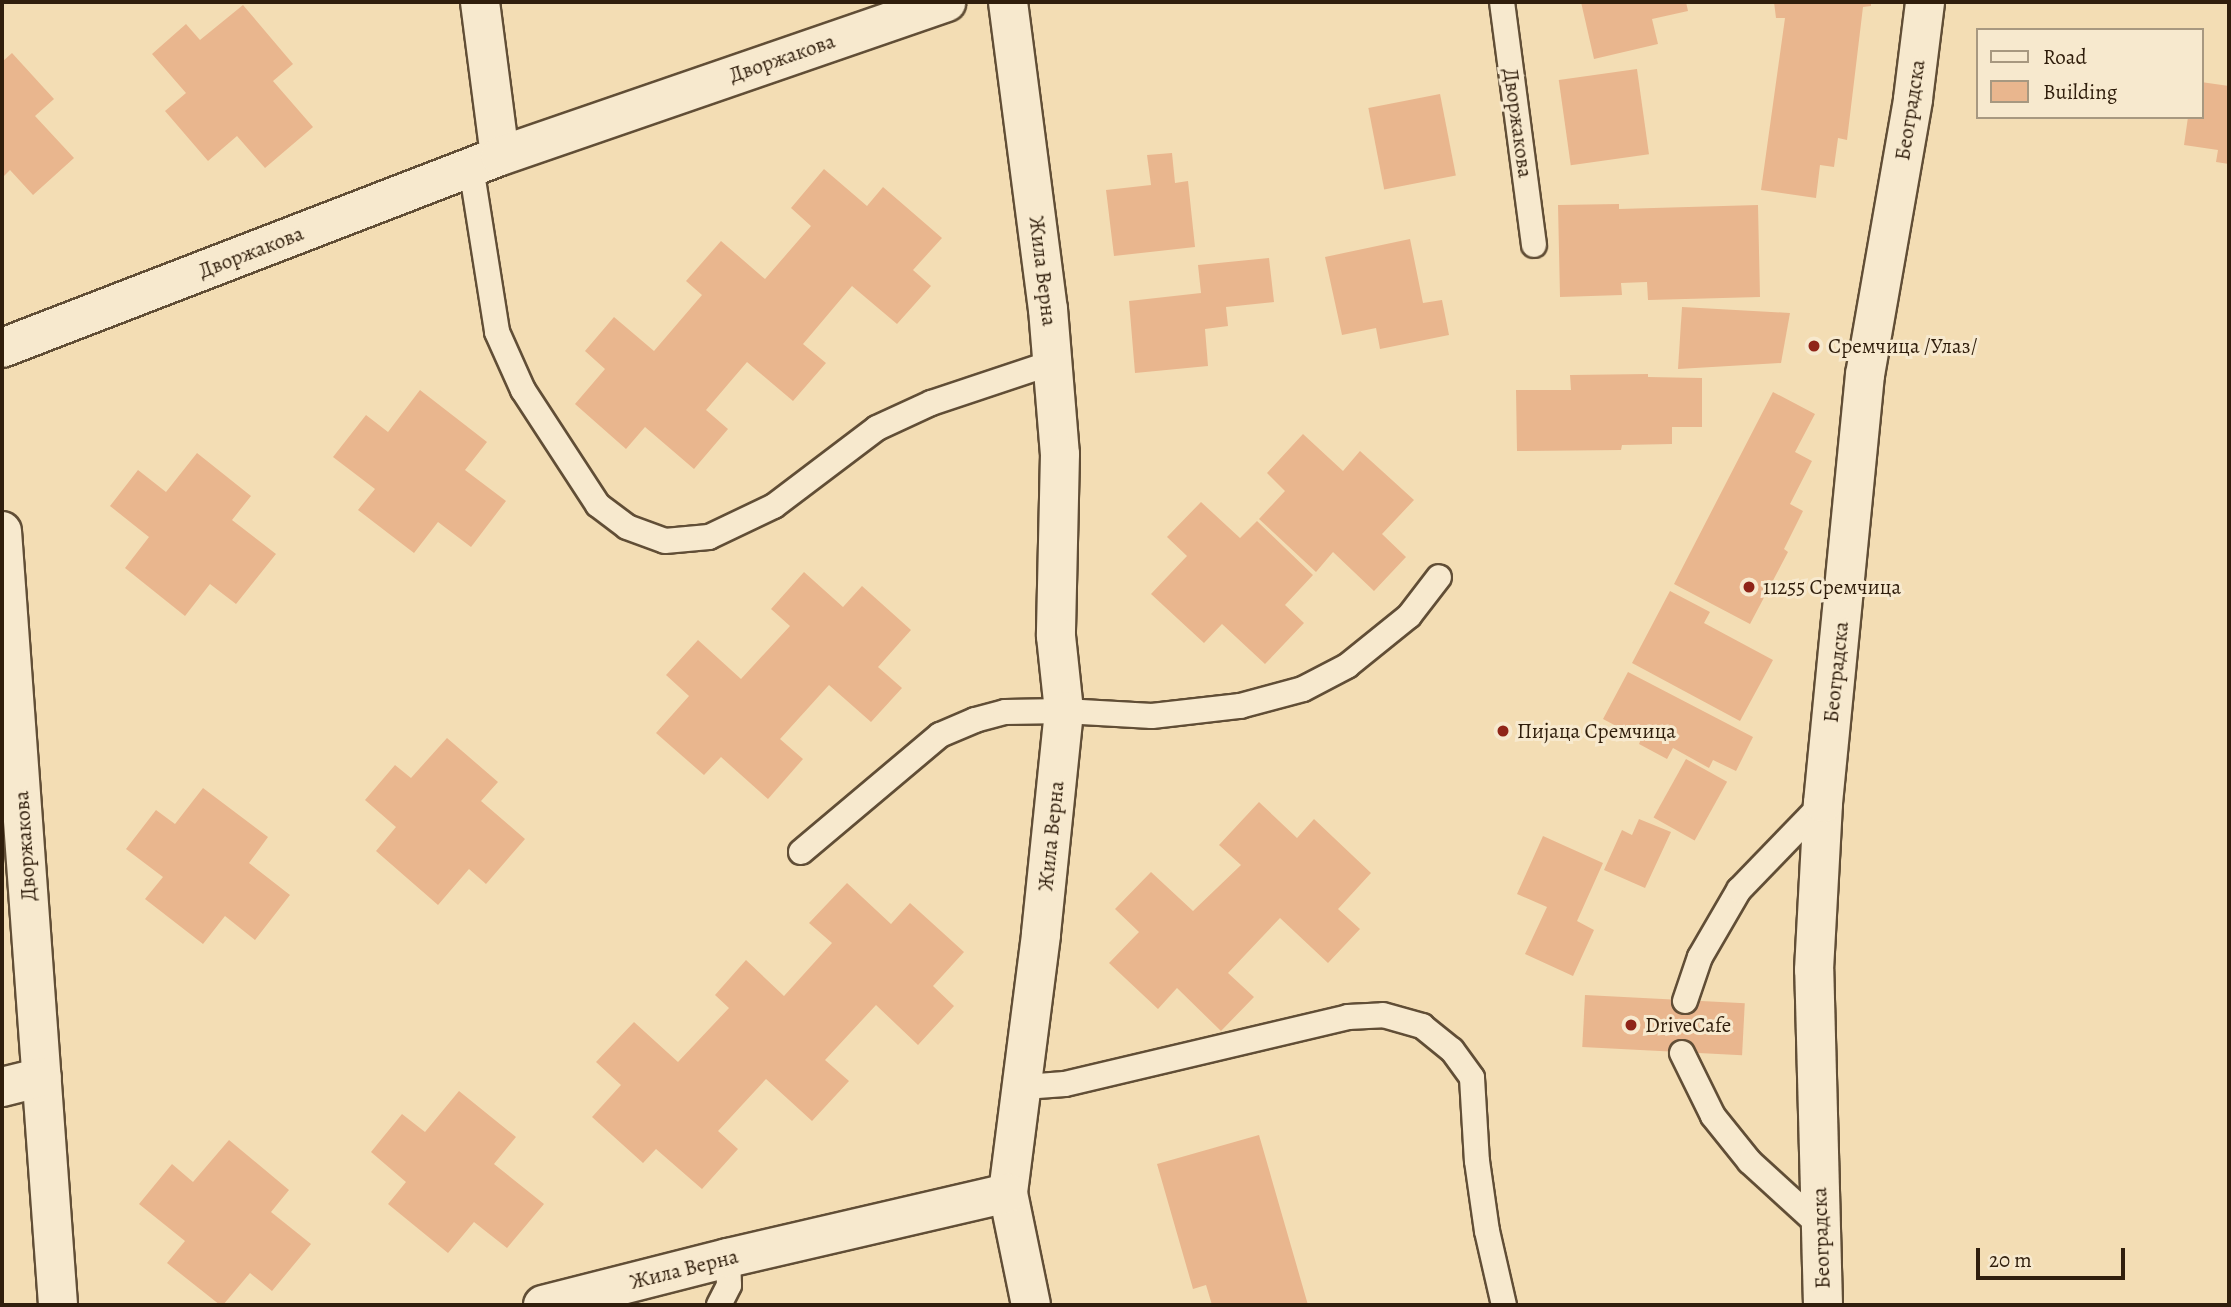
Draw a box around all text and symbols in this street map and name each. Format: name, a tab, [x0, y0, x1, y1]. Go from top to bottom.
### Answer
street label: Дворжакова	[726, 28, 838, 88]
legend	[1976, 28, 2203, 119]
text: Road	[2043, 43, 2087, 71]
street label: Београдска	[1890, 58, 1930, 162]
street label: Дворжакова	[1498, 67, 1538, 179]
text: Building	[2043, 78, 2117, 106]
street label: Жила Верна	[1024, 215, 1062, 327]
street label: Дворжакова	[195, 220, 307, 284]
place label: Сремчица /Улаз/	[1828, 333, 1978, 359]
marker: Сремчица /Улаз/	[1806, 338, 1822, 354]
place label: 11255 Сремчица	[1763, 574, 1901, 600]
marker: 11255 Сремчица	[1741, 579, 1757, 595]
street label: Београдска	[1818, 620, 1854, 724]
place label: Пијаца Сремчица	[1517, 718, 1676, 744]
marker: Пијаца Сремчица	[1495, 723, 1511, 739]
street label: Жила Верна	[1033, 780, 1069, 892]
street label: Дворжакова	[9, 790, 41, 902]
place label: DriveCafe	[1645, 1012, 1731, 1038]
marker: DriveCafe	[1623, 1017, 1639, 1033]
street label: Београдска	[1807, 1187, 1835, 1289]
scale bar	[1979, 1234, 2128, 1278]
street label: Жила Верна	[627, 1243, 741, 1295]
text: 20 m	[1989, 1246, 2032, 1274]

